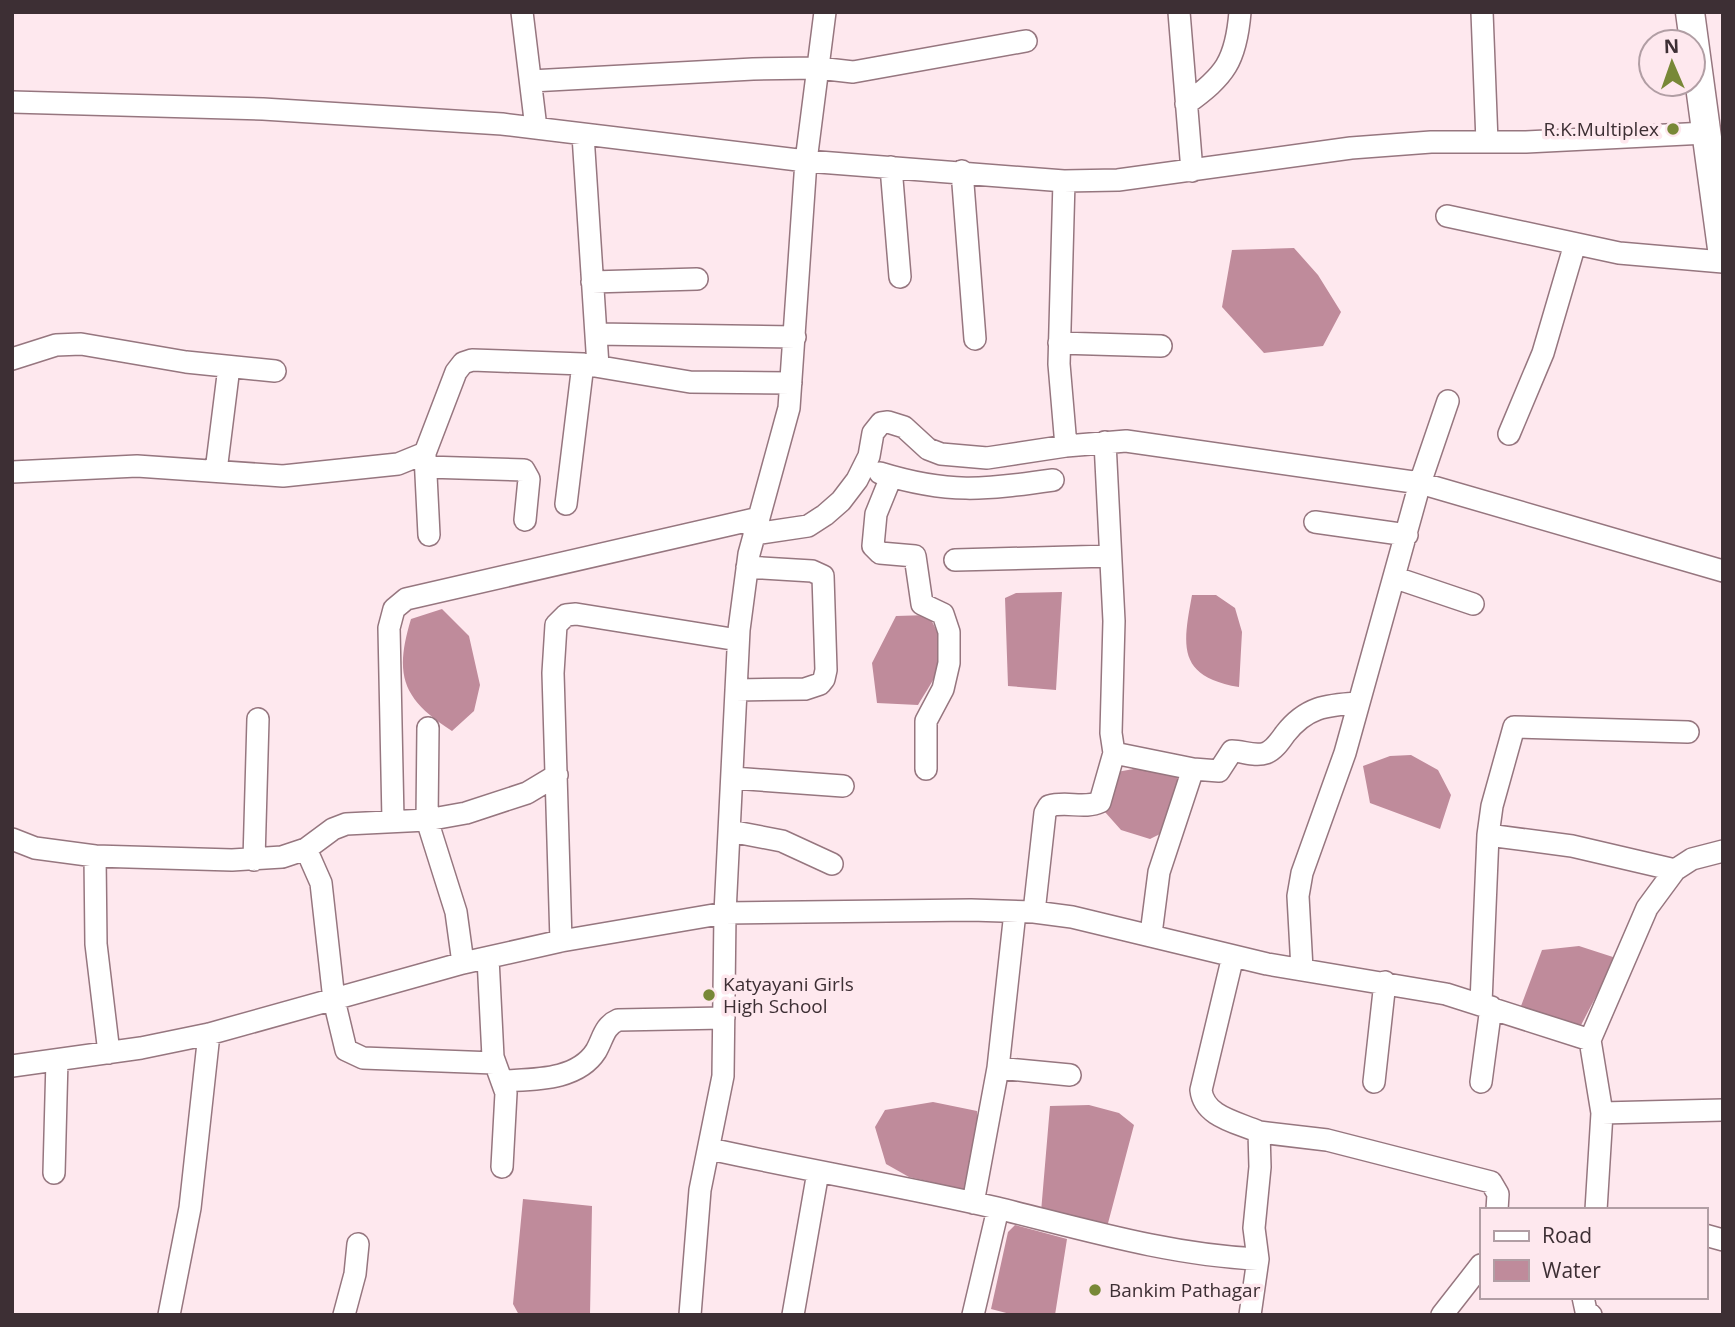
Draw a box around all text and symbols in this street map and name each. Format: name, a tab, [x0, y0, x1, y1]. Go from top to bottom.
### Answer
north arrow	[1637, 28, 1707, 98]
text: N	[1663, 33, 1680, 59]
place label: R.K.Multiplex	[1544, 116, 1659, 142]
marker: R.K.Multiplex	[1665, 121, 1681, 137]
place label: Katyayani Girls High School	[723, 971, 854, 1019]
marker: Katyayani Girls High School	[701, 987, 717, 1003]
legend	[1480, 1208, 1707, 1299]
text: Road	[1542, 1221, 1592, 1249]
text: Water	[1542, 1256, 1601, 1284]
place label: Bankim Pathagar	[1109, 1277, 1261, 1303]
marker: Bankim Pathagar	[1087, 1282, 1103, 1298]

